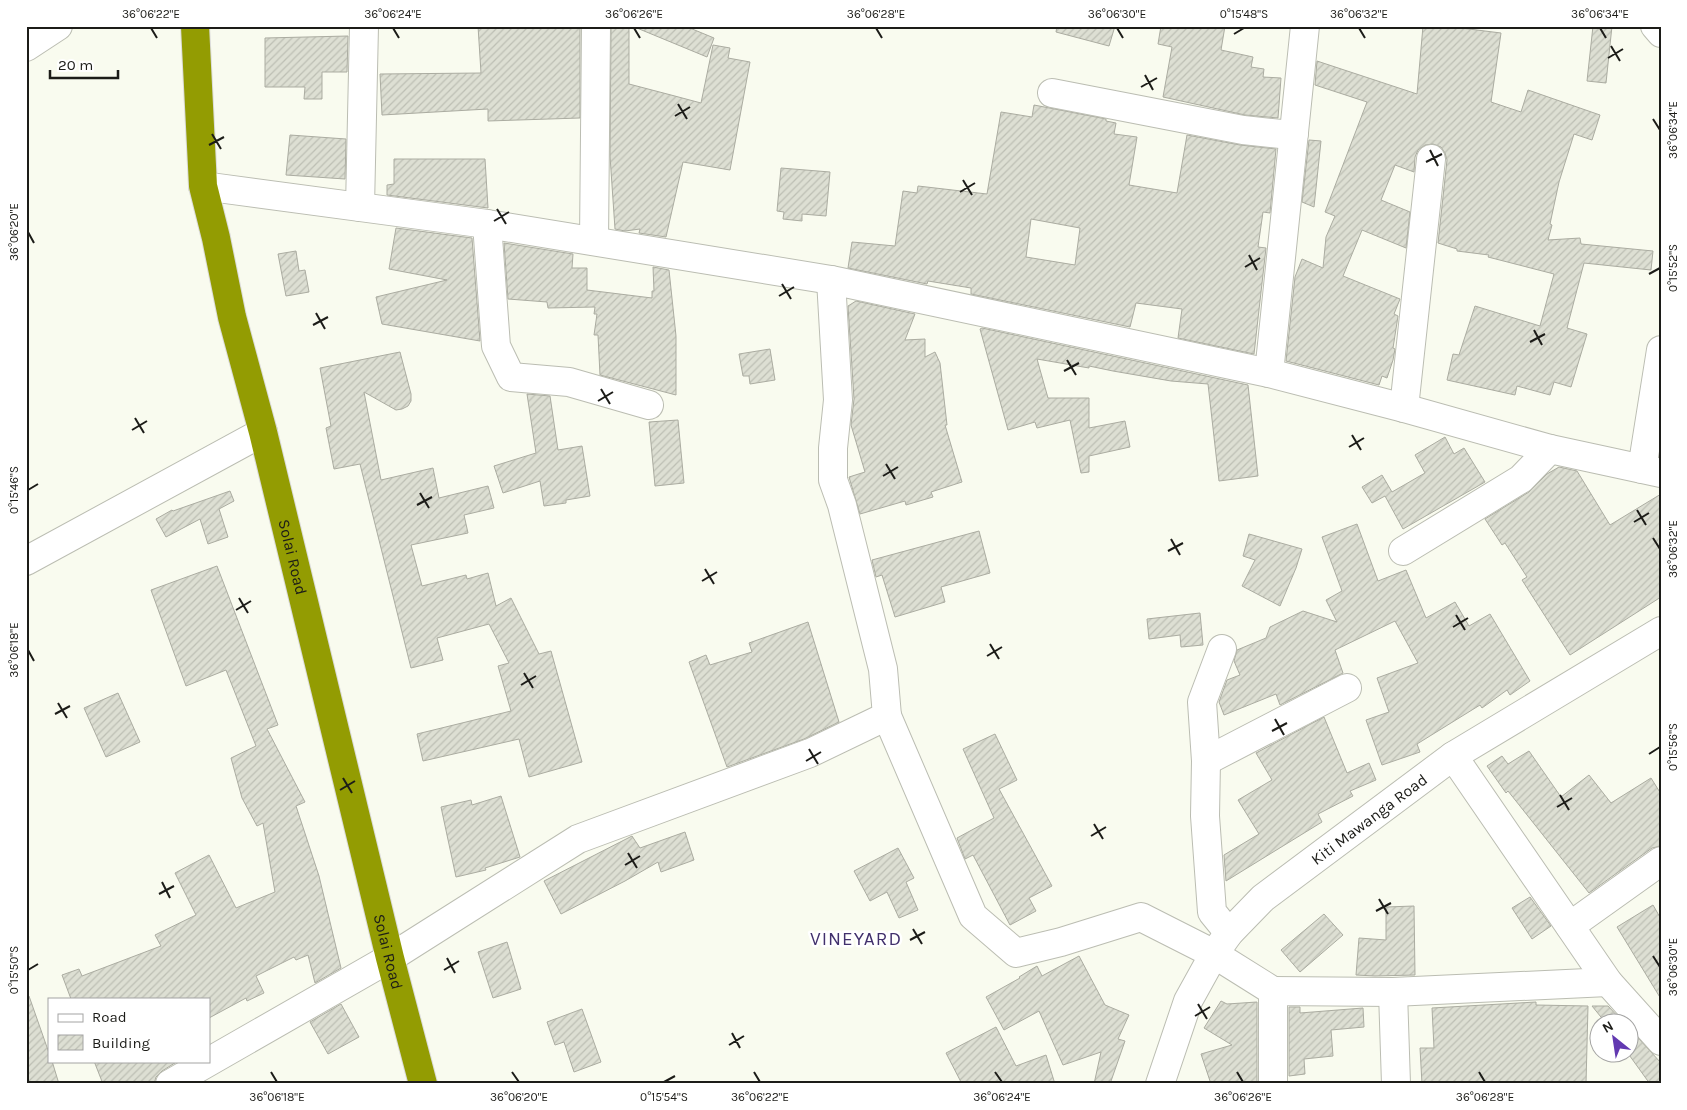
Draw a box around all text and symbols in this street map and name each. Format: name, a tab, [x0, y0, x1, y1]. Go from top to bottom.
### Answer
text: 36°06'22"E	[122, 7, 180, 21]
text: 36°06'24"E	[364, 7, 422, 21]
text: 36°06'26"E	[605, 7, 663, 21]
text: 36°06'28"E	[847, 7, 905, 21]
text: 36°06'30"E	[1088, 7, 1146, 21]
text: 0°15'48"S	[1220, 7, 1268, 21]
text: 36°06'32"E	[1330, 7, 1388, 21]
text: 36°06'34"E	[1571, 7, 1629, 21]
scale bar	[50, 48, 118, 80]
text: 20 m	[58, 56, 93, 74]
text: 36°06'34"E	[1666, 101, 1680, 159]
text: 36°06'20"E	[7, 203, 21, 261]
text: 0°15'52"S	[1666, 244, 1680, 292]
text: 0°15'46"S	[7, 466, 21, 514]
street label: Solai Road	[274, 517, 311, 597]
text: 36°06'32"E	[1666, 520, 1680, 578]
text: 36°06'18"E	[7, 622, 21, 678]
text: 0°15'56"S	[1666, 723, 1680, 771]
street label: Kiti Mawanga Road	[1307, 770, 1431, 869]
street label: Solai Road	[370, 912, 407, 991]
district label: VINEYARD	[810, 928, 902, 950]
text: 36°06'30"E	[1666, 938, 1680, 996]
text: 0°15'50"S	[7, 946, 21, 994]
legend	[48, 998, 210, 1062]
text: Road	[92, 1008, 127, 1026]
north arrow	[1590, 1012, 1640, 1062]
text: N	[1599, 1017, 1616, 1037]
text: Building	[92, 1034, 150, 1052]
text: 36°06'18"E	[249, 1090, 305, 1104]
text: 36°06'20"E	[490, 1090, 548, 1104]
text: 0°15'54"S	[640, 1090, 688, 1104]
text: 36°06'22"E	[731, 1090, 789, 1104]
text: 36°06'24"E	[973, 1090, 1031, 1104]
text: 36°06'26"E	[1214, 1090, 1272, 1104]
text: 36°06'28"E	[1456, 1090, 1514, 1104]

